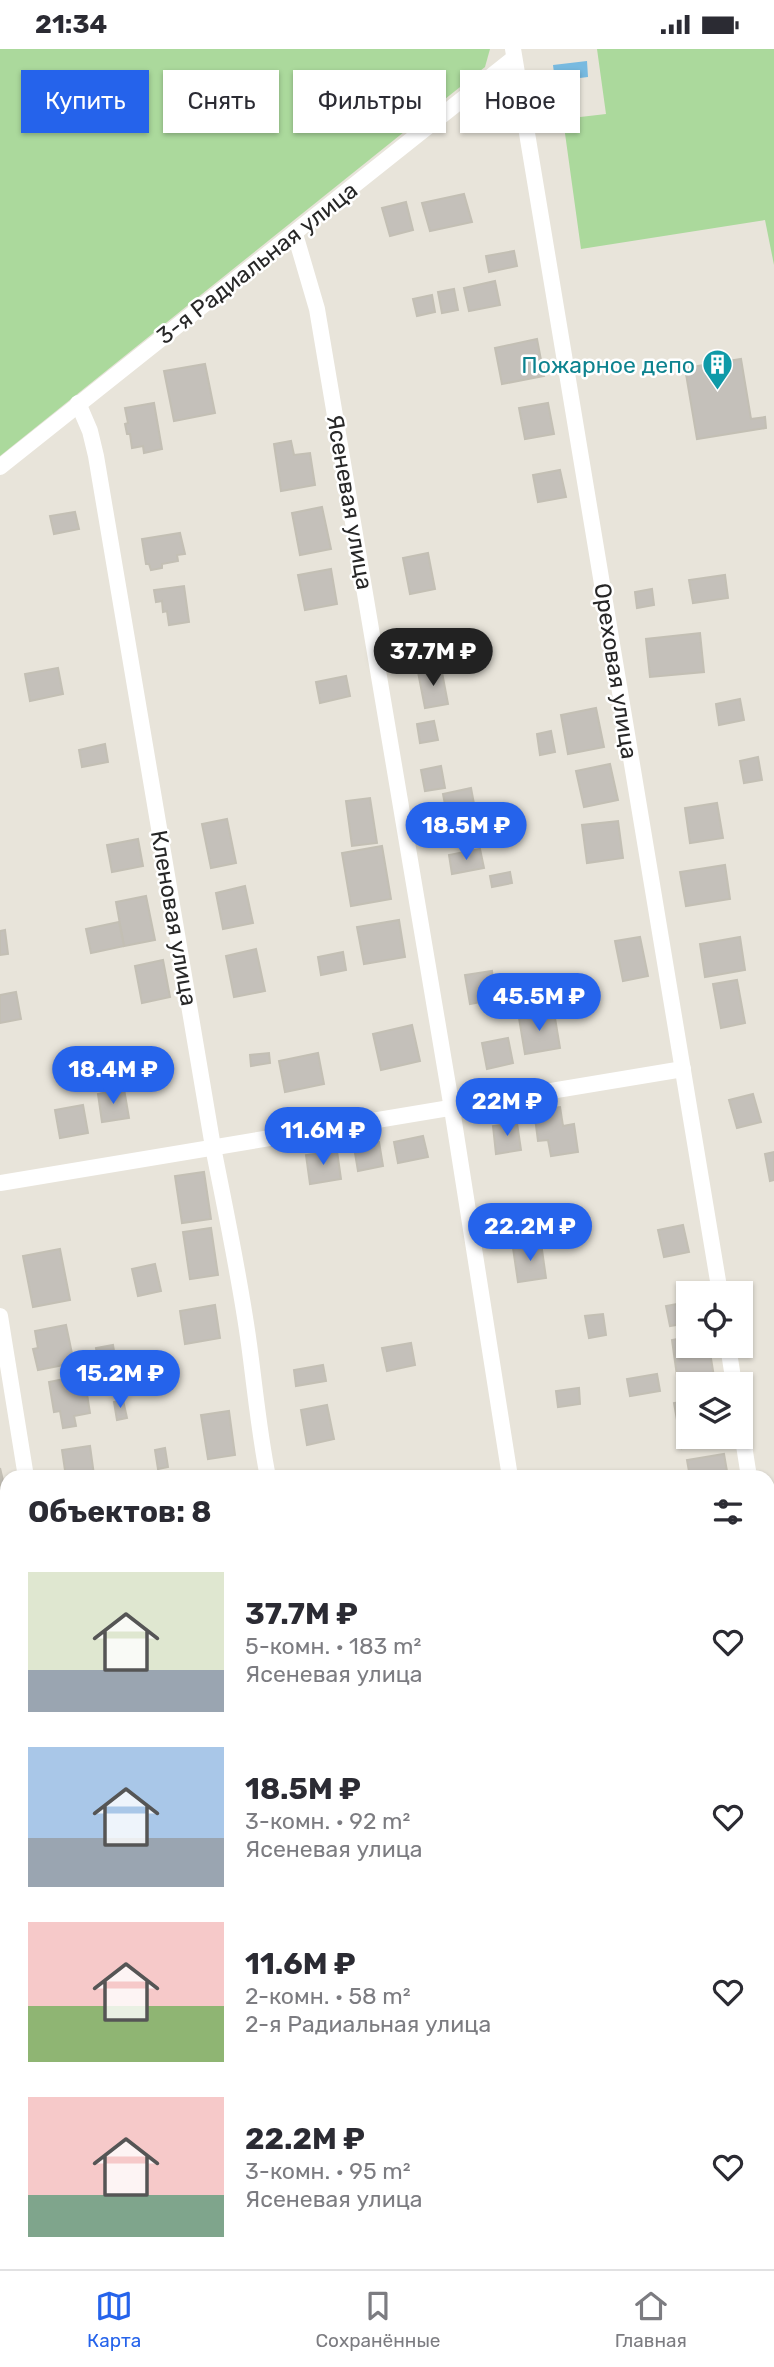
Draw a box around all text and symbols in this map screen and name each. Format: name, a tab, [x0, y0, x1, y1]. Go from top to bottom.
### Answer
text: 21:34	[35, 9, 107, 40]
chip: Купить	[21, 70, 149, 133]
chip: Снять	[163, 70, 279, 133]
chip: Фильтры	[293, 70, 446, 133]
chip: Новое	[460, 70, 580, 133]
street label: 3-я Радиальная улица	[151, 176, 363, 350]
building icon: Пожарное депо	[701, 348, 735, 392]
place label: Пожарное депо	[521, 351, 695, 379]
street label: Ясеневая улица	[321, 412, 379, 592]
street label: Ореховая улица	[588, 581, 644, 761]
pin: 37.7M ₽	[368, 629, 498, 688]
text: 37.7M ₽	[390, 637, 476, 665]
pin: 18.5M ₽	[401, 803, 531, 862]
text: 18.5M ₽	[422, 811, 510, 839]
street label: Кленовая улица	[145, 828, 203, 1008]
pin: 45.5M ₽	[474, 974, 604, 1033]
text: 45.5M ₽	[493, 982, 585, 1010]
pin: 18.4M ₽	[48, 1047, 178, 1106]
text: 18.4M ₽	[68, 1055, 158, 1083]
pin: 22M ₽	[458, 1079, 556, 1138]
text: 22M ₽	[472, 1087, 542, 1115]
pin: 11.6M ₽	[258, 1107, 388, 1167]
text: 11.6M ₽	[281, 1116, 365, 1144]
pin: 22.2M ₽	[465, 1203, 595, 1263]
text: 22.2M ₽	[484, 1212, 576, 1240]
map controls	[676, 1281, 753, 1449]
button: locate	[676, 1281, 753, 1358]
pin: 15.2M ₽	[55, 1351, 185, 1410]
text: 15.2M ₽	[76, 1359, 164, 1387]
button: layers	[676, 1372, 753, 1449]
icon: filters	[709, 1493, 747, 1531]
text: Объектов: 8	[28, 1494, 212, 1530]
text: 37.7M ₽	[245, 1596, 358, 1632]
icon: home	[84, 1600, 168, 1684]
icon: heart	[709, 1623, 747, 1661]
text: 5-комн. · 183 m²	[245, 1632, 421, 1660]
text: Ясеневая улица	[245, 1660, 423, 1688]
text: 18.5M ₽	[245, 1771, 361, 1807]
icon: home	[84, 1775, 168, 1859]
icon: heart	[709, 1798, 747, 1836]
text: 3-комн. · 92 m²	[245, 1807, 410, 1835]
text: Ясеневая улица	[245, 1835, 423, 1863]
text: 11.6M ₽	[245, 1946, 356, 1982]
icon: home	[84, 1950, 168, 2034]
icon: heart	[709, 1973, 747, 2011]
text: 2-комн. · 58 m²	[245, 1982, 411, 2010]
text: 2-я Радиальная улица	[245, 2010, 491, 2038]
text: 22.2M ₽	[245, 2121, 365, 2157]
icon: home	[84, 2125, 168, 2209]
icon: heart	[709, 2148, 747, 2186]
text: 3-комн. · 95 m²	[245, 2157, 411, 2185]
text: Ясеневая улица	[245, 2185, 423, 2213]
tab: Карта	[87, 2287, 141, 2352]
tab: Сохранённые	[315, 2287, 441, 2352]
tab: Главная	[615, 2287, 687, 2352]

